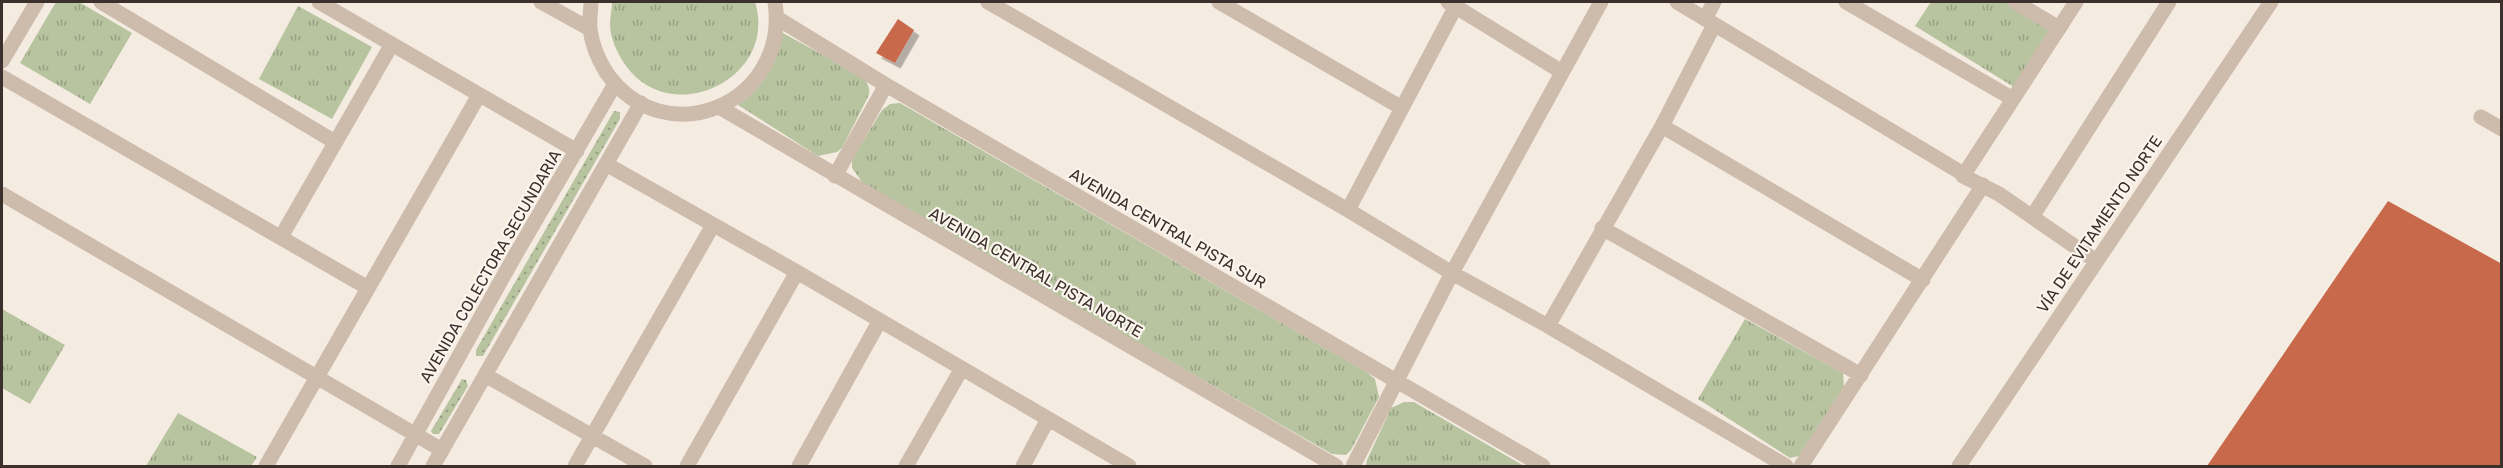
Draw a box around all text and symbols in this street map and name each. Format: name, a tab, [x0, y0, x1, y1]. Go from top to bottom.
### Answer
street label: VÍA DE EVITAMIENTO NORTE	[2033, 132, 2166, 317]
street label: AVENIDA COLECTORA SECUNDARIA	[416, 146, 565, 386]
street label: AVENIDA CENTRAL PISTA SUR	[1066, 164, 1269, 293]
street label: AVENIDA CENTRAL PISTA NORTE	[926, 203, 1146, 341]

